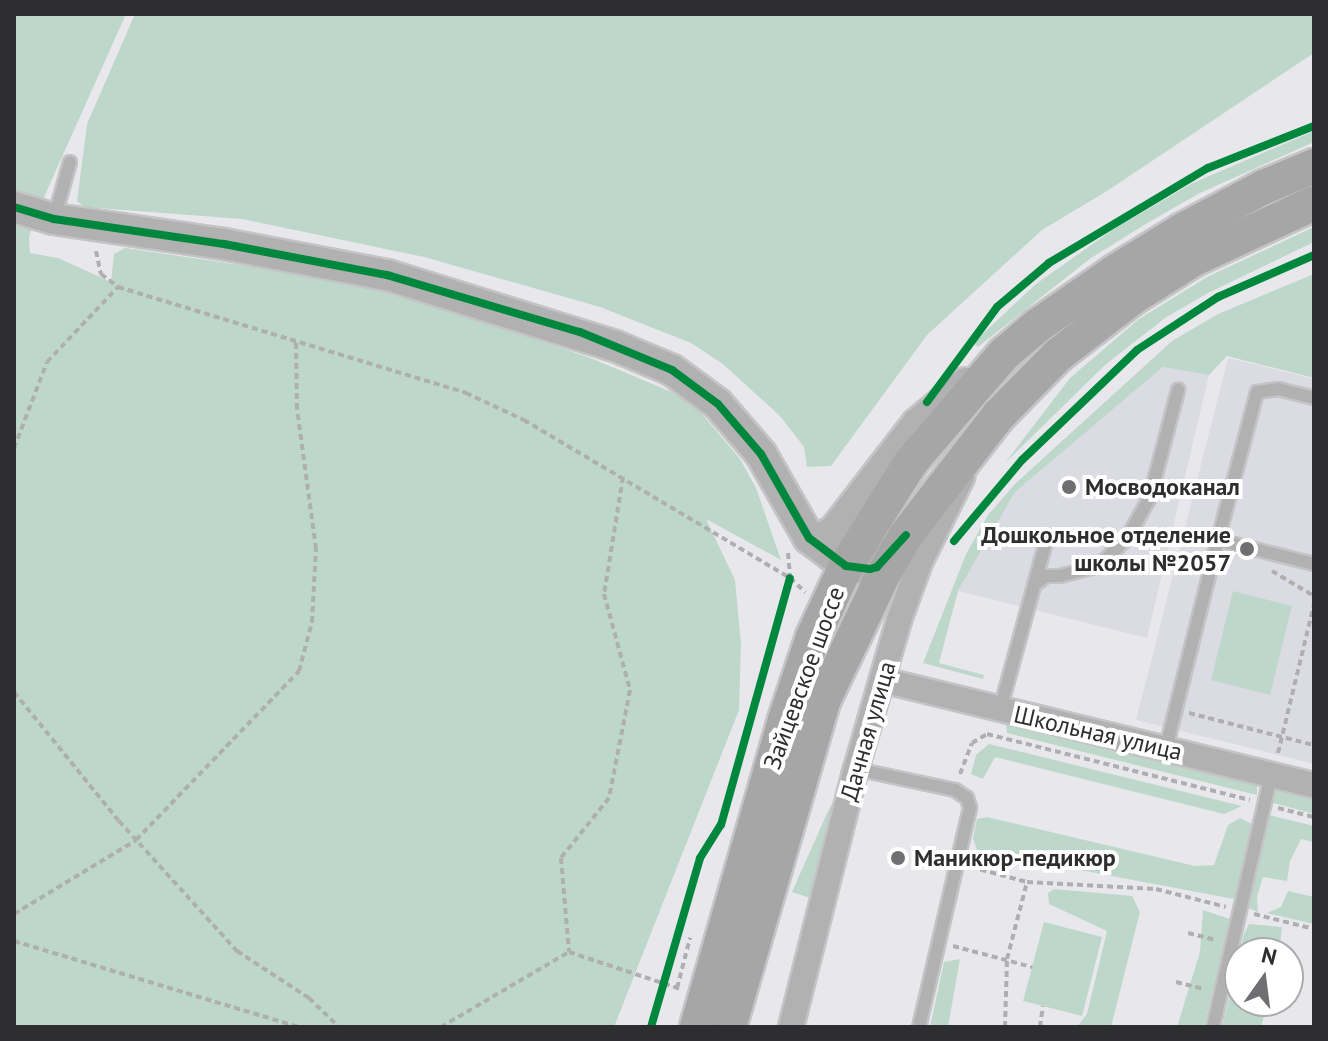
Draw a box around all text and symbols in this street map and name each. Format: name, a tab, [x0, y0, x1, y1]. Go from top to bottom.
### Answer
place label: Мосводоканал	[1085, 473, 1240, 501]
marker: Мосводоканал	[1060, 478, 1078, 496]
place label: Дошкольное отделение школы №2057	[981, 521, 1231, 577]
marker: Дошкольное отделение школы №2057	[1238, 540, 1256, 558]
street label: Зайцевское шоссе	[758, 583, 850, 773]
street label: Дачная улица	[834, 658, 902, 804]
street label: Школьная улица	[1011, 700, 1185, 766]
place label: Маникюр-педикюр	[914, 844, 1116, 872]
marker: Маникюр-педикюр	[889, 849, 907, 867]
north arrow	[1224, 937, 1304, 1017]
text: N	[1259, 940, 1280, 971]

